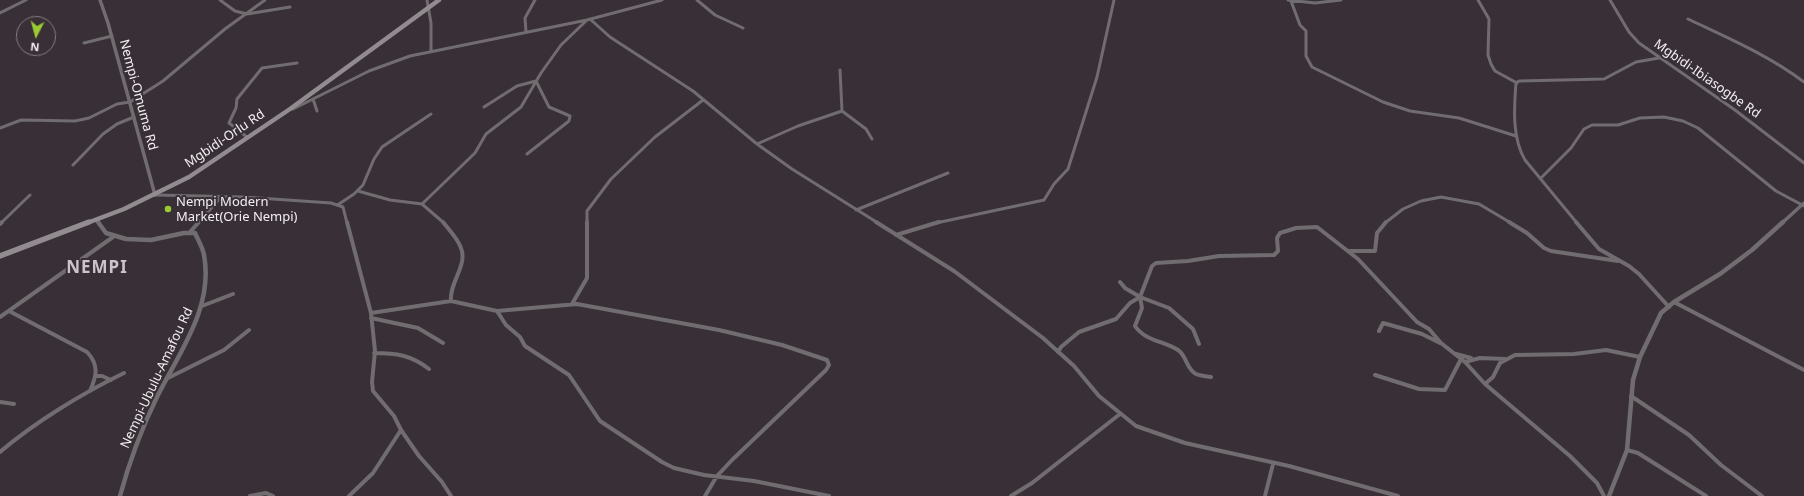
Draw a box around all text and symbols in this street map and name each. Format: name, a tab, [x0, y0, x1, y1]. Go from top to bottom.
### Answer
north arrow	[16, 16, 56, 56]
street label: Mgbidi-Ibiasogbe Rd	[1651, 36, 1763, 122]
street label: Nempi-Omuma Rd	[116, 38, 160, 152]
text: N	[30, 40, 40, 55]
street label: Mgbidi-Orlu Rd	[182, 107, 268, 171]
place label: Nempi Modern Market(Orie Nempi)	[176, 194, 298, 225]
marker: Nempi Modern Market(Orie Nempi)	[163, 204, 173, 214]
district label: NEMPI	[66, 258, 128, 278]
street label: Nempi-Ubulu-Amafou Rd	[117, 305, 197, 451]

